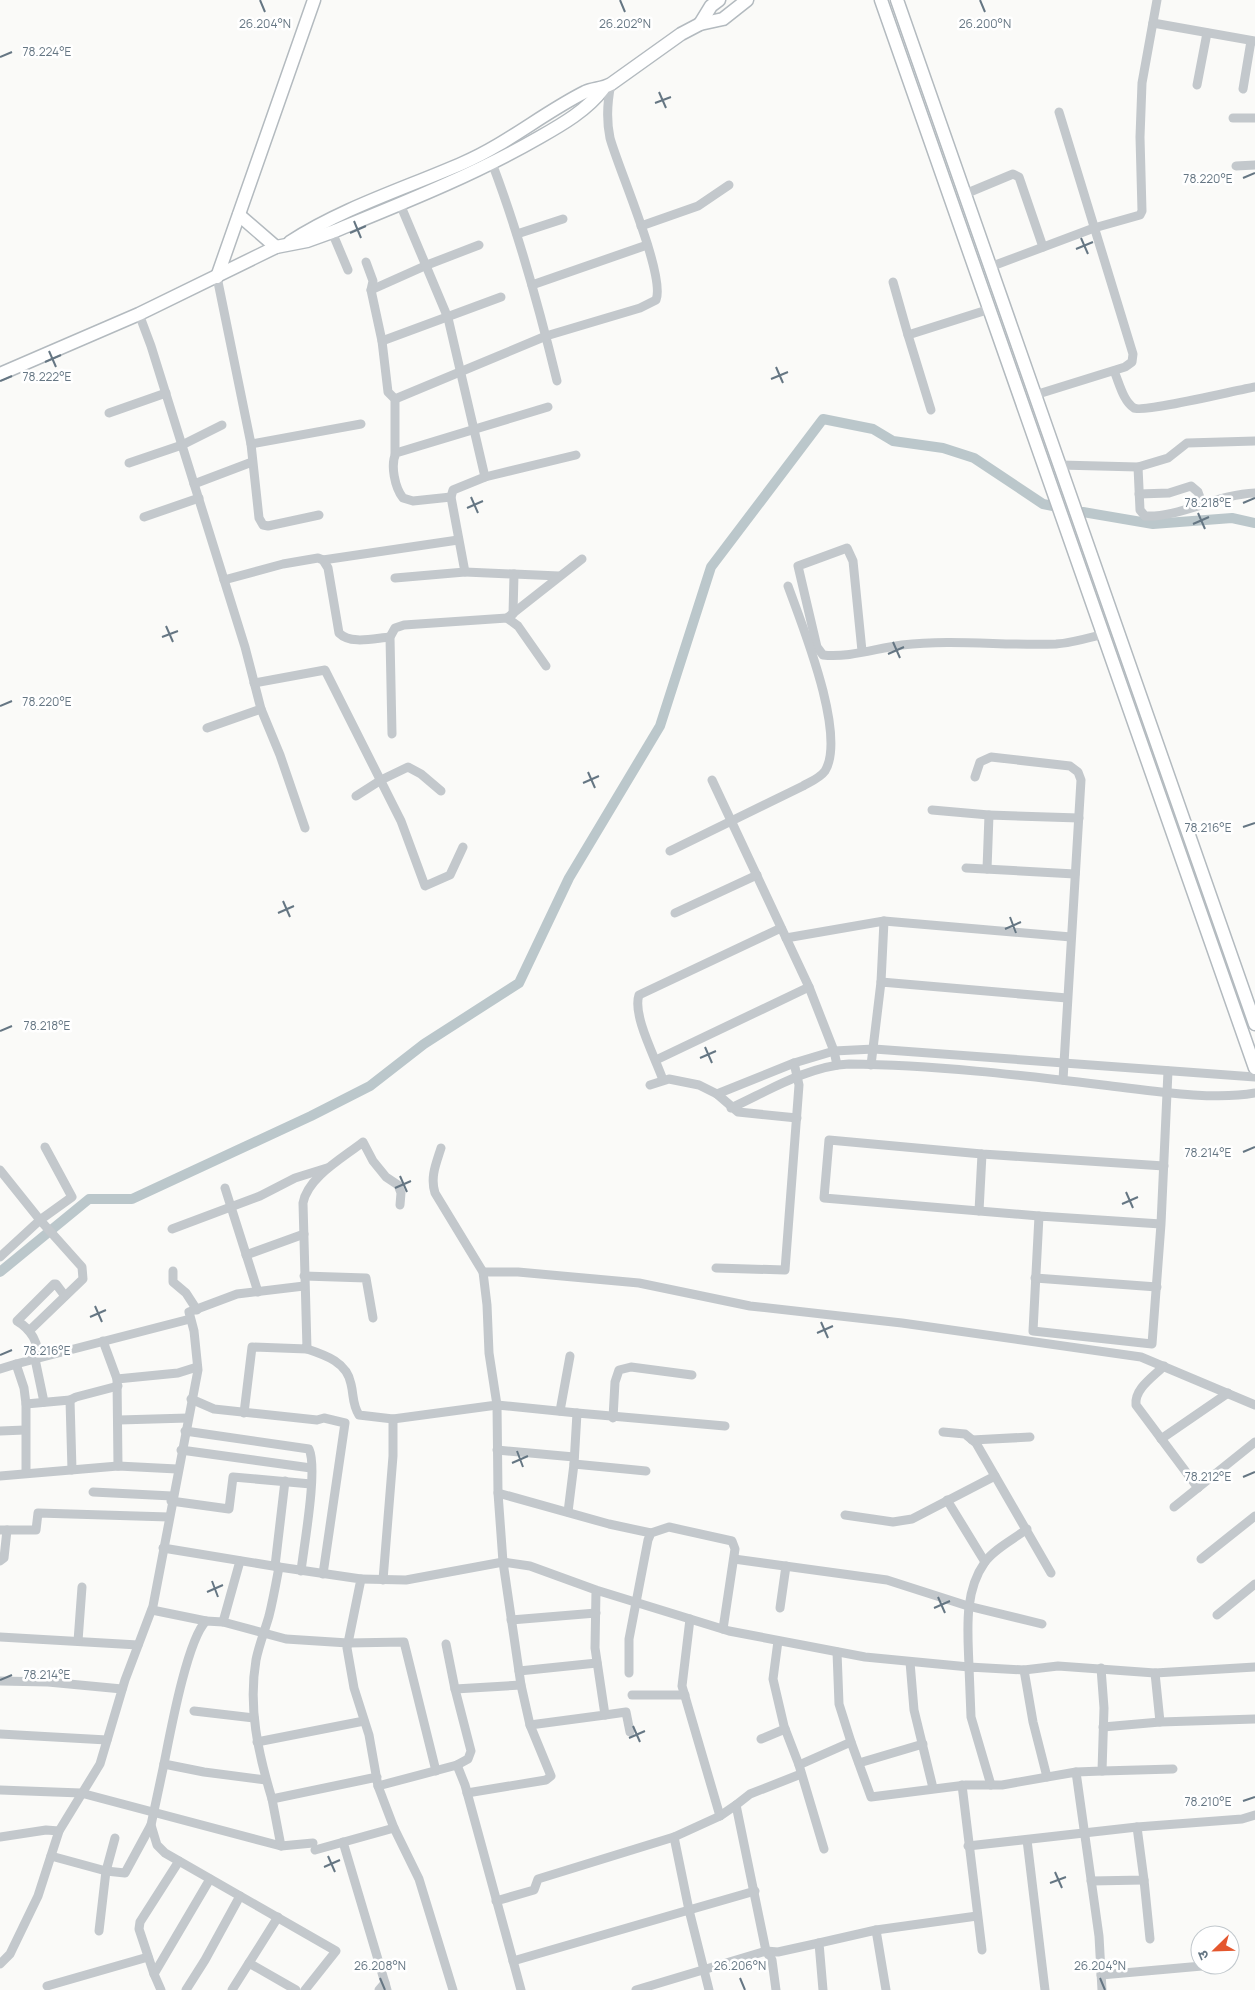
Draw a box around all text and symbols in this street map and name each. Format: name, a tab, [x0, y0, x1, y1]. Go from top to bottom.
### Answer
text: 26.204°N	[239, 15, 291, 32]
text: 26.202°N	[599, 15, 651, 32]
text: 26.200°N	[959, 15, 1011, 32]
text: 78.224°E	[23, 43, 72, 60]
text: 78.220°E	[1183, 170, 1233, 187]
text: 78.222°E	[23, 368, 72, 385]
text: 78.218°E	[1185, 494, 1232, 511]
text: 78.220°E	[22, 693, 72, 710]
text: 78.216°E	[1184, 819, 1232, 836]
text: 78.218°E	[24, 1017, 71, 1034]
text: 78.214°E	[1185, 1144, 1232, 1161]
text: 78.216°E	[23, 1342, 71, 1359]
text: 78.212°E	[1185, 1468, 1231, 1485]
text: 78.214°E	[24, 1666, 71, 1683]
text: 78.210°E	[1184, 1793, 1232, 1810]
north arrow	[1190, 1925, 1240, 1975]
text: उ	[1192, 1947, 1213, 1963]
text: 26.208°N	[354, 1957, 406, 1974]
text: 26.206°N	[714, 1957, 766, 1974]
text: 26.204°N	[1074, 1957, 1126, 1974]

